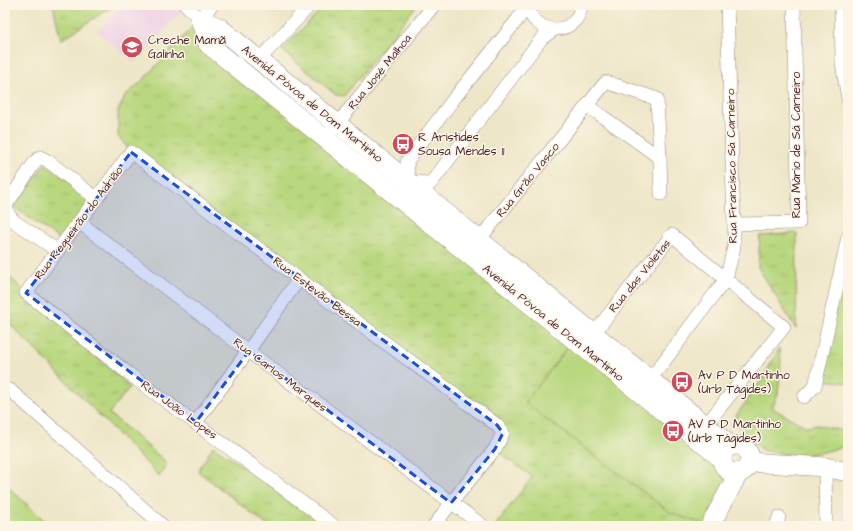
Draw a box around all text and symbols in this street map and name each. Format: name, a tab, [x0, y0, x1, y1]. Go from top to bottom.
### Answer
street label: Rua José Malhoa	[344, 31, 416, 113]
place label: Creche Mamã Galinha	[148, 32, 226, 63]
school or university icon: Creche Mamã Galinha	[119, 34, 145, 60]
street label: Avenida Póvoa de Dom Martinho	[238, 41, 387, 167]
street label: Rua Mário de Sá Carneiro	[788, 71, 805, 218]
street label: Rua Francisco Sá Carneiro	[722, 88, 742, 243]
place label: R Aristides Sousa Mendes 11	[418, 129, 505, 160]
bus stop icon: R Aristides Sousa Mendes 11	[390, 131, 416, 157]
street label: Rua Grão Vasco	[492, 139, 564, 221]
street label: Rua Regueirão do Adrião	[31, 162, 128, 284]
street label: Rua das Violetas	[605, 236, 675, 316]
street label: Rua Estevão Bessa	[269, 253, 365, 331]
street label: Avenida Póvoa de Dom Martinho	[479, 260, 628, 386]
street label: Rua Carlos Marques	[229, 334, 331, 416]
place label: Av P D Martinho (Urb Tágides)	[698, 367, 790, 399]
bus stop icon: Av P D Martinho (Urb Tágides)	[669, 369, 695, 395]
street label: Rua João Lopes	[137, 377, 221, 443]
place label: AV P D Martinho (Urb Tágides)	[688, 416, 781, 448]
bus stop icon: AV P D Martinho (Urb Tágides)	[660, 418, 686, 444]

